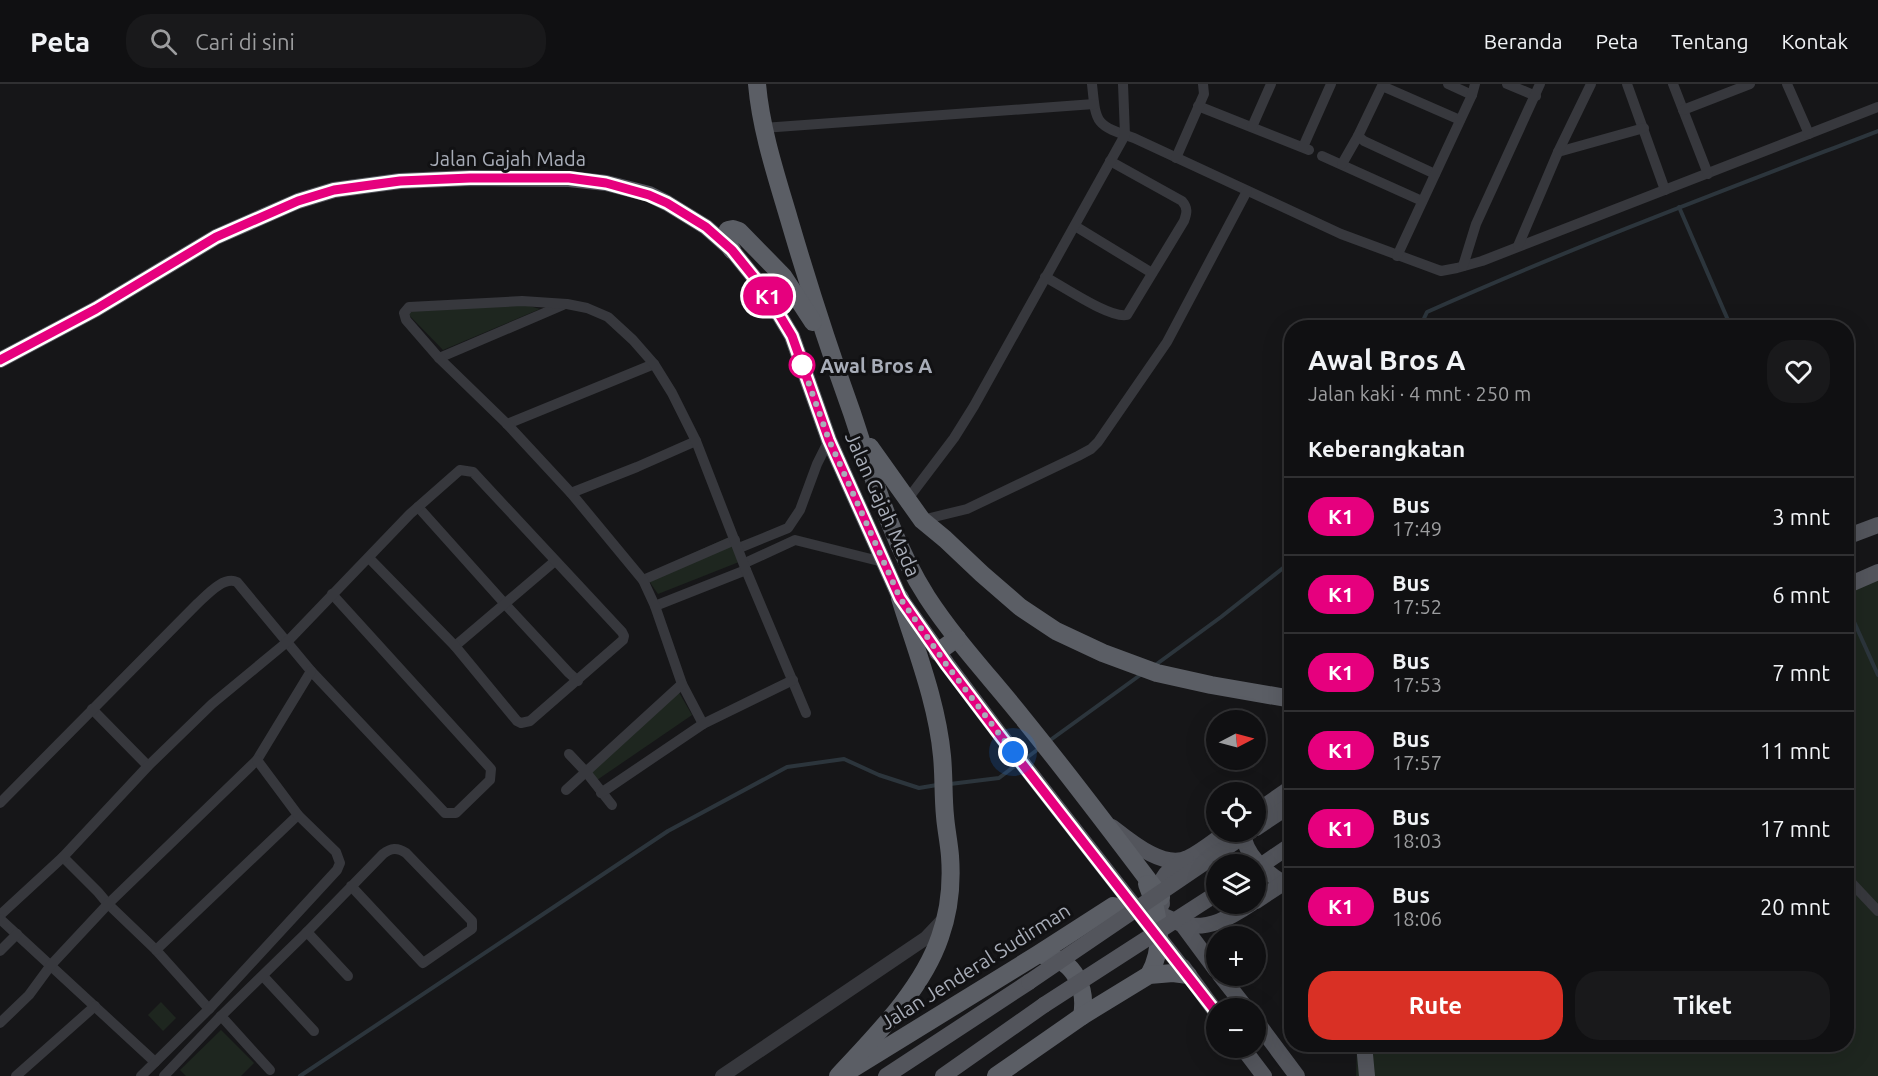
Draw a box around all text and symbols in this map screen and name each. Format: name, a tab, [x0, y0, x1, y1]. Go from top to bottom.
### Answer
search box	[126, 14, 546, 68]
icon: search	[147, 25, 180, 58]
text: Peta	[30, 26, 90, 57]
text: Cari di sini	[195, 29, 295, 54]
text: Beranda	[1484, 29, 1563, 53]
text: Peta	[1596, 29, 1638, 53]
text: Tentang	[1671, 29, 1749, 53]
text: Kontak	[1782, 29, 1848, 53]
street label: Jalan Gajah Mada	[430, 147, 586, 170]
line badge: K1	[741, 276, 795, 316]
text: K1	[755, 284, 781, 308]
button: heart	[1767, 340, 1830, 403]
text: Awal Bros A	[1308, 344, 1465, 375]
marker: Awal Bros A	[789, 352, 815, 378]
place label: Awal Bros A	[820, 354, 932, 377]
text: Jalan kaki · 4 mnt · 250 m	[1308, 382, 1531, 405]
street label: Jalan Gajah Mada	[841, 428, 925, 580]
text: Keberangkatan	[1308, 436, 1465, 461]
text: Bus	[1392, 492, 1430, 517]
text: K1	[1328, 504, 1354, 528]
text: 3 mnt	[1772, 504, 1830, 529]
text: 17:49	[1392, 517, 1442, 540]
text: Bus	[1392, 570, 1430, 595]
text: K1	[1328, 582, 1354, 606]
text: 6 mnt	[1772, 582, 1830, 607]
text: 17:52	[1392, 595, 1442, 618]
text: Bus	[1392, 648, 1430, 673]
text: K1	[1328, 660, 1354, 684]
text: 7 mnt	[1772, 660, 1830, 685]
text: 17:53	[1392, 673, 1442, 696]
north arrow	[1206, 710, 1266, 770]
map controls	[1206, 710, 1266, 1058]
text: Bus	[1392, 726, 1430, 751]
your location	[998, 737, 1028, 767]
text: K1	[1328, 738, 1354, 762]
text: 11 mnt	[1760, 738, 1830, 763]
text: 17:57	[1392, 751, 1442, 774]
button: locate	[1206, 782, 1266, 842]
text: Bus	[1392, 804, 1430, 829]
text: K1	[1328, 816, 1354, 840]
text: 17 mnt	[1760, 816, 1830, 841]
text: 18:03	[1392, 829, 1442, 852]
button: layers	[1206, 854, 1266, 914]
text: Bus	[1392, 882, 1430, 907]
text: K1	[1328, 894, 1354, 918]
text: 20 mnt	[1760, 894, 1830, 919]
street label: Jalan Jenderal Sudirman	[876, 898, 1074, 1034]
text: 18:06	[1392, 907, 1442, 930]
button: +	[1206, 926, 1266, 986]
button: Rute	[1308, 971, 1563, 1040]
button: Tiket	[1575, 971, 1830, 1040]
button: −	[1206, 998, 1266, 1058]

